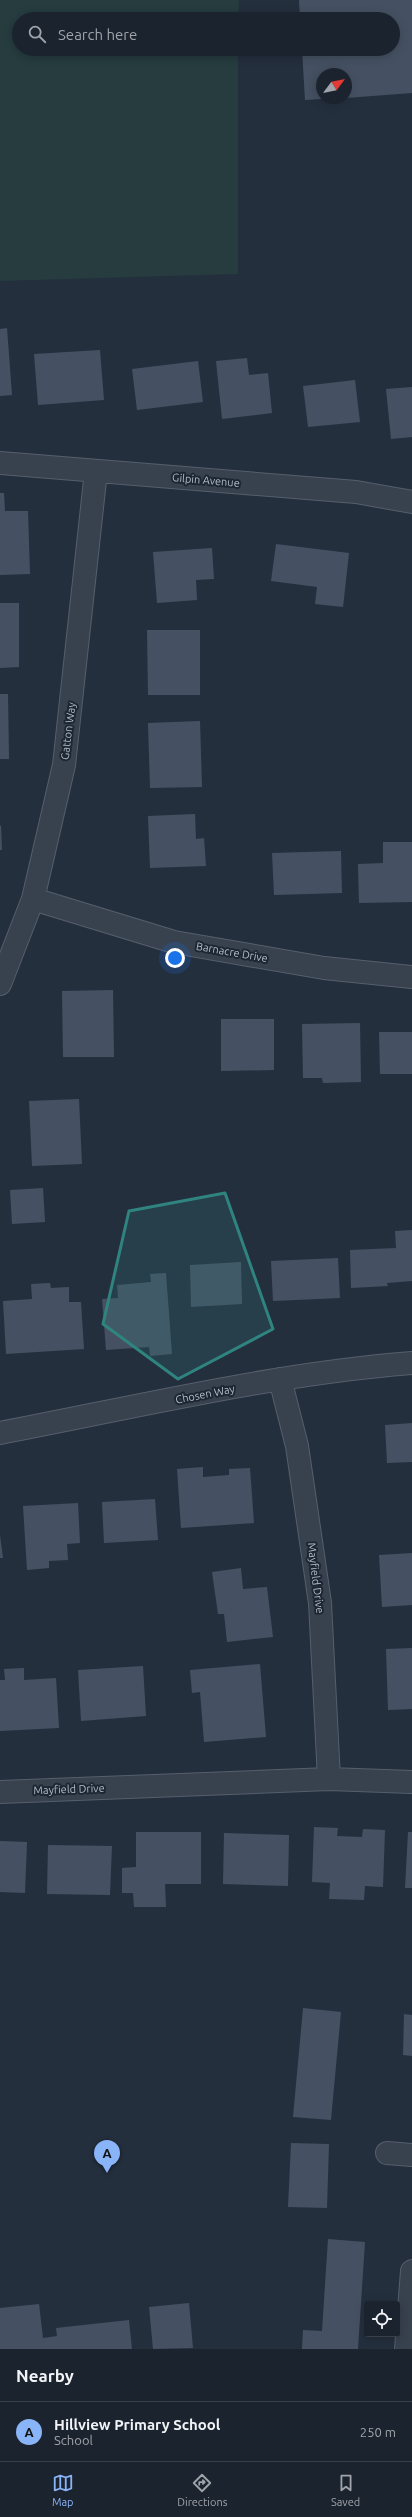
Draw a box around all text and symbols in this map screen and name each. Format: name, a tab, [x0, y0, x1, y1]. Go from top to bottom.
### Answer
search box	[12, 12, 400, 56]
icon: search	[26, 23, 48, 45]
text: Search here	[58, 26, 137, 43]
north arrow	[316, 68, 352, 104]
street label: Gilpin Avenue	[172, 471, 240, 489]
street label: Gatton Way	[59, 701, 78, 760]
street label: Barnacre Drive	[195, 940, 269, 964]
your location	[165, 948, 185, 968]
street label: Chosen Way	[174, 1382, 236, 1406]
street label: Mayfield Drive	[306, 1542, 326, 1614]
street label: Mayfield Drive	[33, 1782, 105, 1796]
pin: A	[94, 2140, 120, 2173]
map controls	[364, 2301, 400, 2337]
button: locate	[364, 2301, 400, 2337]
text: Nearby	[16, 2366, 74, 2385]
text: Hillview Primary School	[54, 2416, 220, 2433]
text: A	[24, 2425, 34, 2439]
text: 250 m	[360, 2425, 396, 2439]
text: School	[54, 2433, 93, 2447]
tab: Map	[52, 2472, 74, 2508]
tab: Directions	[177, 2472, 227, 2508]
tab: Saved	[331, 2472, 360, 2508]

